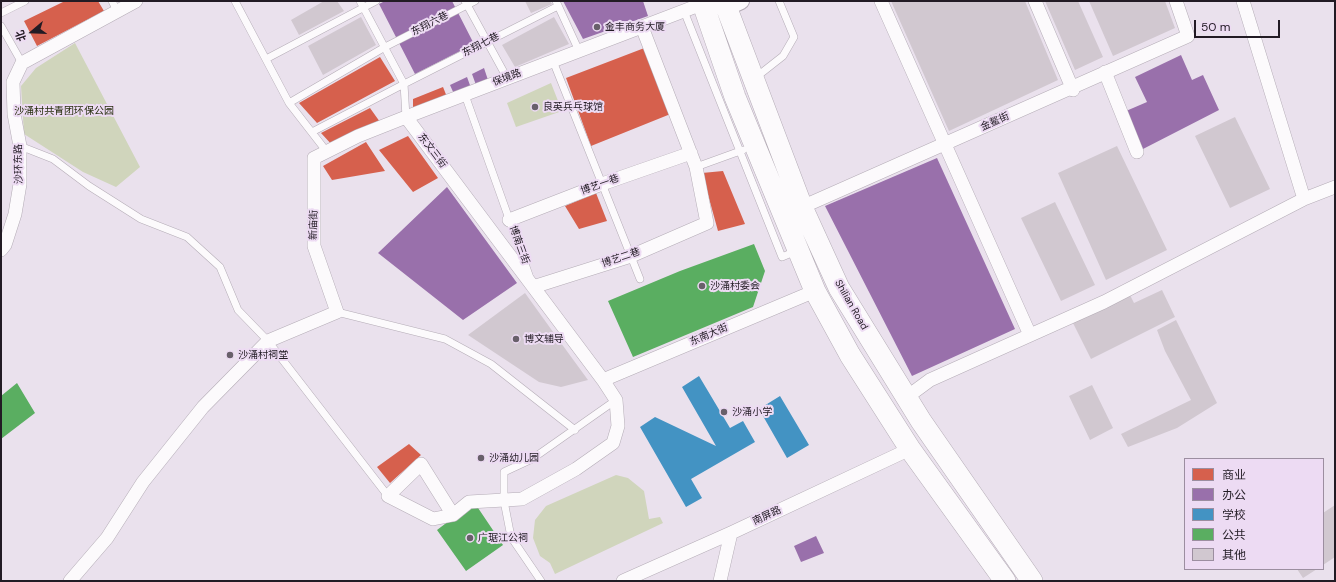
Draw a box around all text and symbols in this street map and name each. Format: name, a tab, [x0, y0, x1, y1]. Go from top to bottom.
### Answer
street label: 东翔六巷	[409, 10, 451, 38]
north arrow	[12, 12, 52, 52]
scale bar	[1196, 12, 1282, 38]
text: 50 m	[1201, 19, 1230, 35]
place label: 金丰商务大厦	[605, 21, 665, 33]
marker: 金丰商务大厦	[592, 22, 602, 32]
text: 北	[12, 28, 29, 43]
street label: 东翔七巷	[460, 31, 502, 59]
street label: 保境路	[491, 67, 523, 89]
place label: 良英兵乓球馆	[543, 101, 603, 113]
marker: 良英兵乓球馆	[530, 102, 540, 112]
park label: 沙涌村共青团环保公园	[14, 105, 114, 117]
street label: 金鳌街	[979, 110, 1011, 134]
street label: 东文三街	[415, 131, 449, 171]
street label: 沙环东路	[13, 144, 25, 184]
street label: 博艺一巷	[579, 173, 621, 197]
street label: 新庙街	[308, 210, 320, 240]
street label: 博南三街	[507, 224, 531, 266]
street label: 博艺二巷	[600, 246, 642, 270]
street label: Shilian Road	[832, 278, 870, 332]
place label: 沙涌村委会	[710, 280, 760, 292]
marker: 沙涌村委会	[697, 281, 707, 291]
street label: 东南大街	[688, 322, 730, 348]
place label: 博文辅导	[524, 333, 564, 345]
marker: 博文辅导	[511, 334, 521, 344]
place label: 沙涌村祠堂	[238, 349, 288, 361]
marker: 沙涌村祠堂	[225, 350, 235, 360]
place label: 沙涌小学	[732, 406, 772, 418]
marker: 沙涌小学	[719, 407, 729, 417]
place label: 沙涌幼儿园	[489, 452, 539, 464]
marker: 沙涌幼儿园	[476, 453, 486, 463]
legend	[1184, 458, 1324, 570]
text: 商业	[1222, 467, 1246, 483]
text: 办公	[1222, 487, 1246, 503]
street label: 南屏路	[751, 504, 783, 528]
text: 学校	[1222, 507, 1246, 523]
text: 公共	[1222, 527, 1246, 543]
place label: 广琚江公祠	[478, 532, 528, 544]
marker: 广琚江公祠	[465, 533, 475, 543]
text: 其他	[1222, 547, 1246, 563]

